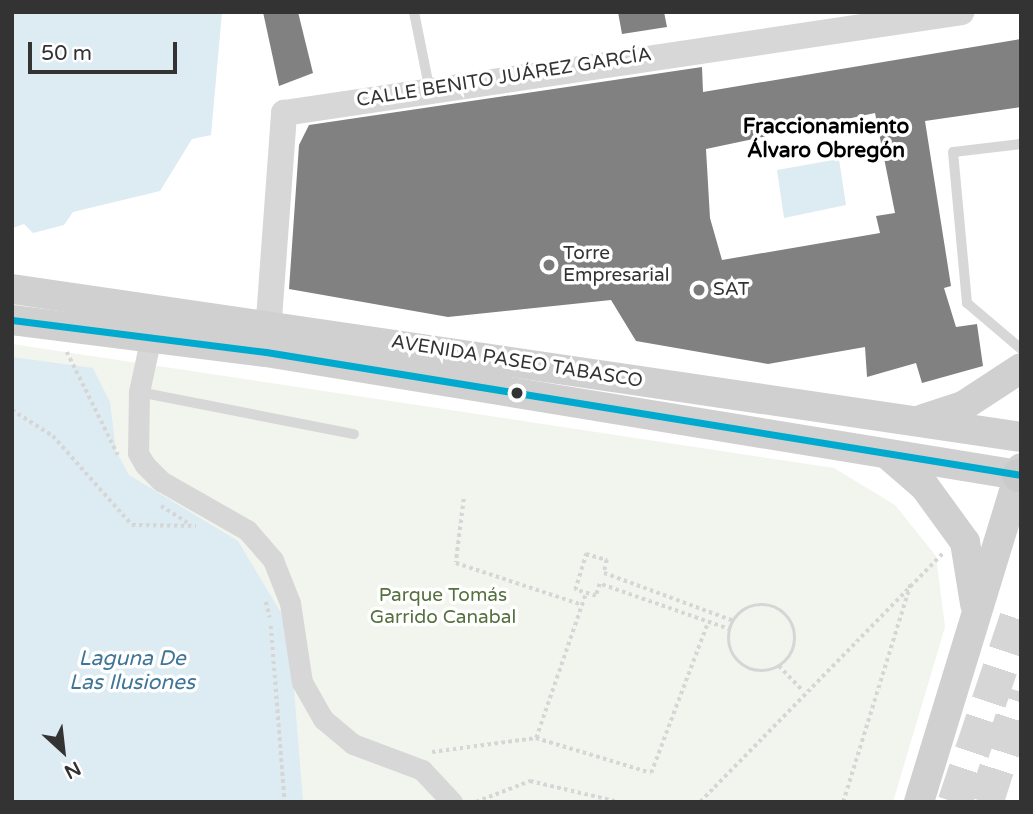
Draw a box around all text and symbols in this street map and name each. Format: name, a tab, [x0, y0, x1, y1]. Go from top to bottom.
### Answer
scale bar	[32, 28, 180, 72]
text: 50 m	[41, 41, 92, 66]
street label: CALLE BENITO JUÁREZ GARCÍA	[355, 43, 653, 113]
district label: Fraccionamiento Álvaro Obregón	[743, 114, 909, 164]
place label: Torre Empresarial	[563, 243, 669, 287]
marker: Torre Empresarial	[541, 257, 557, 273]
place label: SAT	[713, 279, 749, 301]
marker: SAT	[691, 282, 707, 298]
street label: AVENIDA PASEO TABASCO	[390, 331, 644, 393]
unlabelled marker	[510, 386, 524, 400]
park label: Parque Tomás Garrido Canabal	[370, 585, 516, 629]
water label: Laguna De Las Ilusiones	[69, 646, 195, 696]
north arrow	[28, 716, 98, 786]
text: N	[61, 756, 84, 783]

